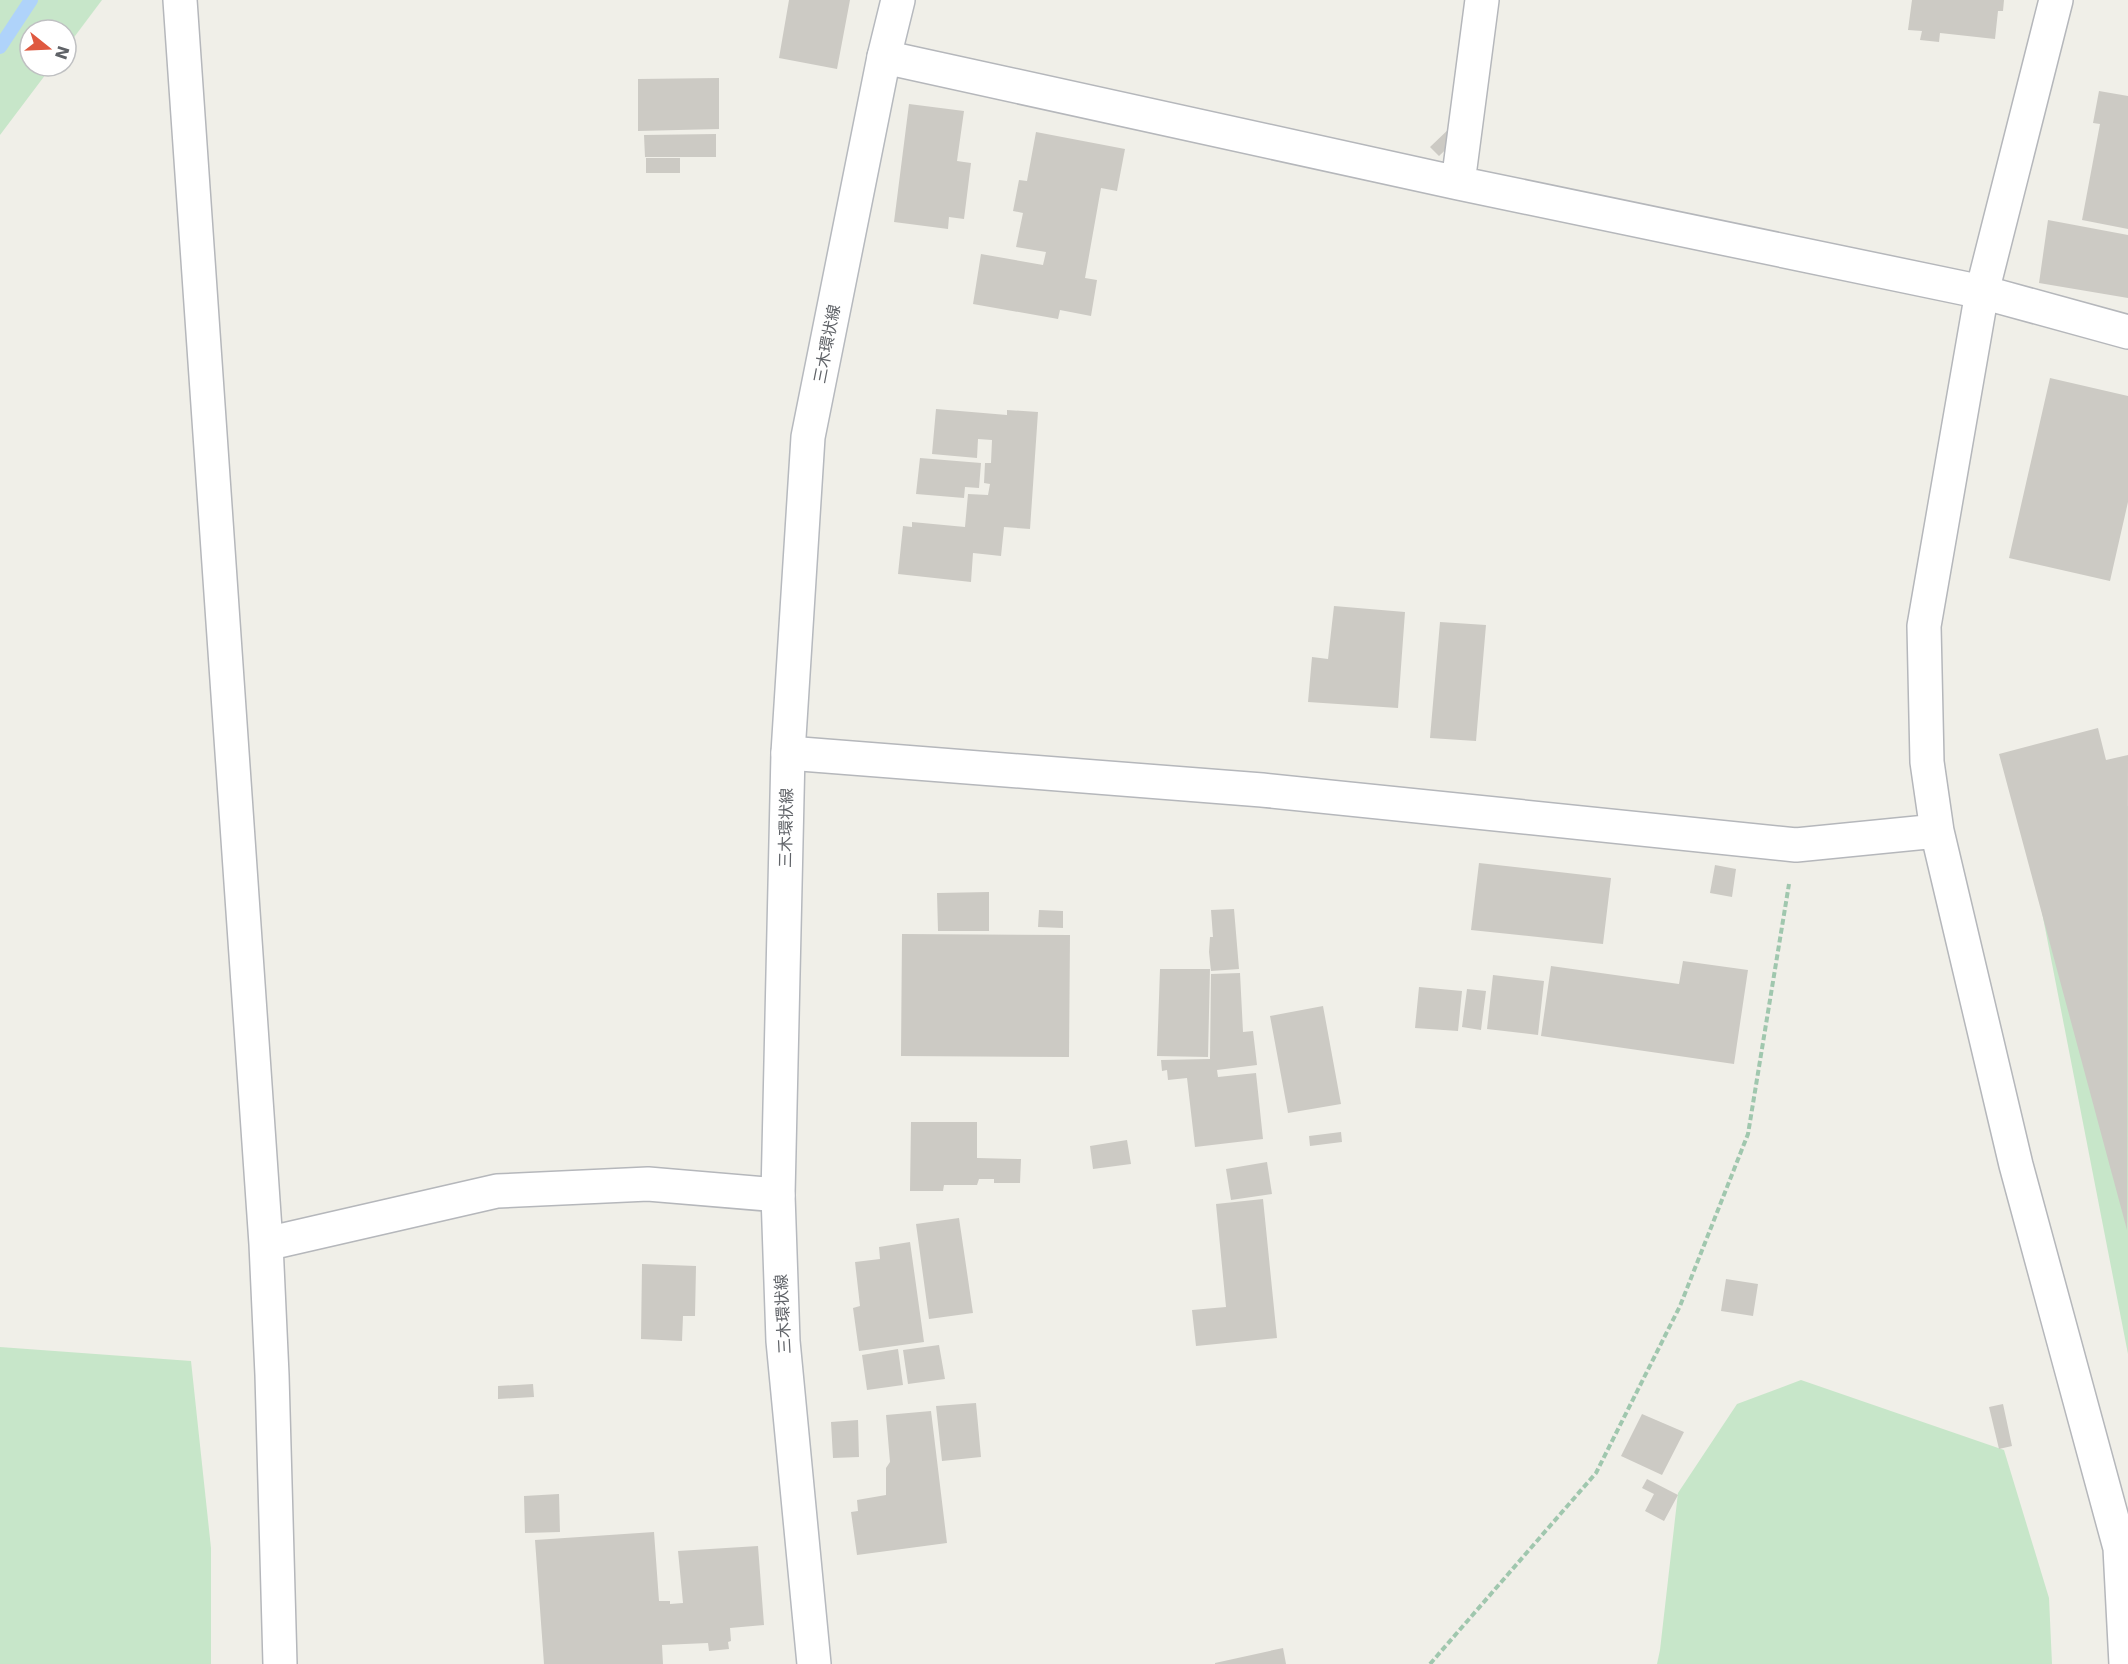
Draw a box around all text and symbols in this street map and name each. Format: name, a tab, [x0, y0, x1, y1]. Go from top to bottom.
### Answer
north arrow	[18, 18, 78, 78]
text: N	[51, 43, 73, 62]
street label: 三木環状線	[810, 303, 844, 385]
street label: 三木環状線	[776, 788, 796, 868]
street label: 三木環状線	[771, 1274, 795, 1354]

